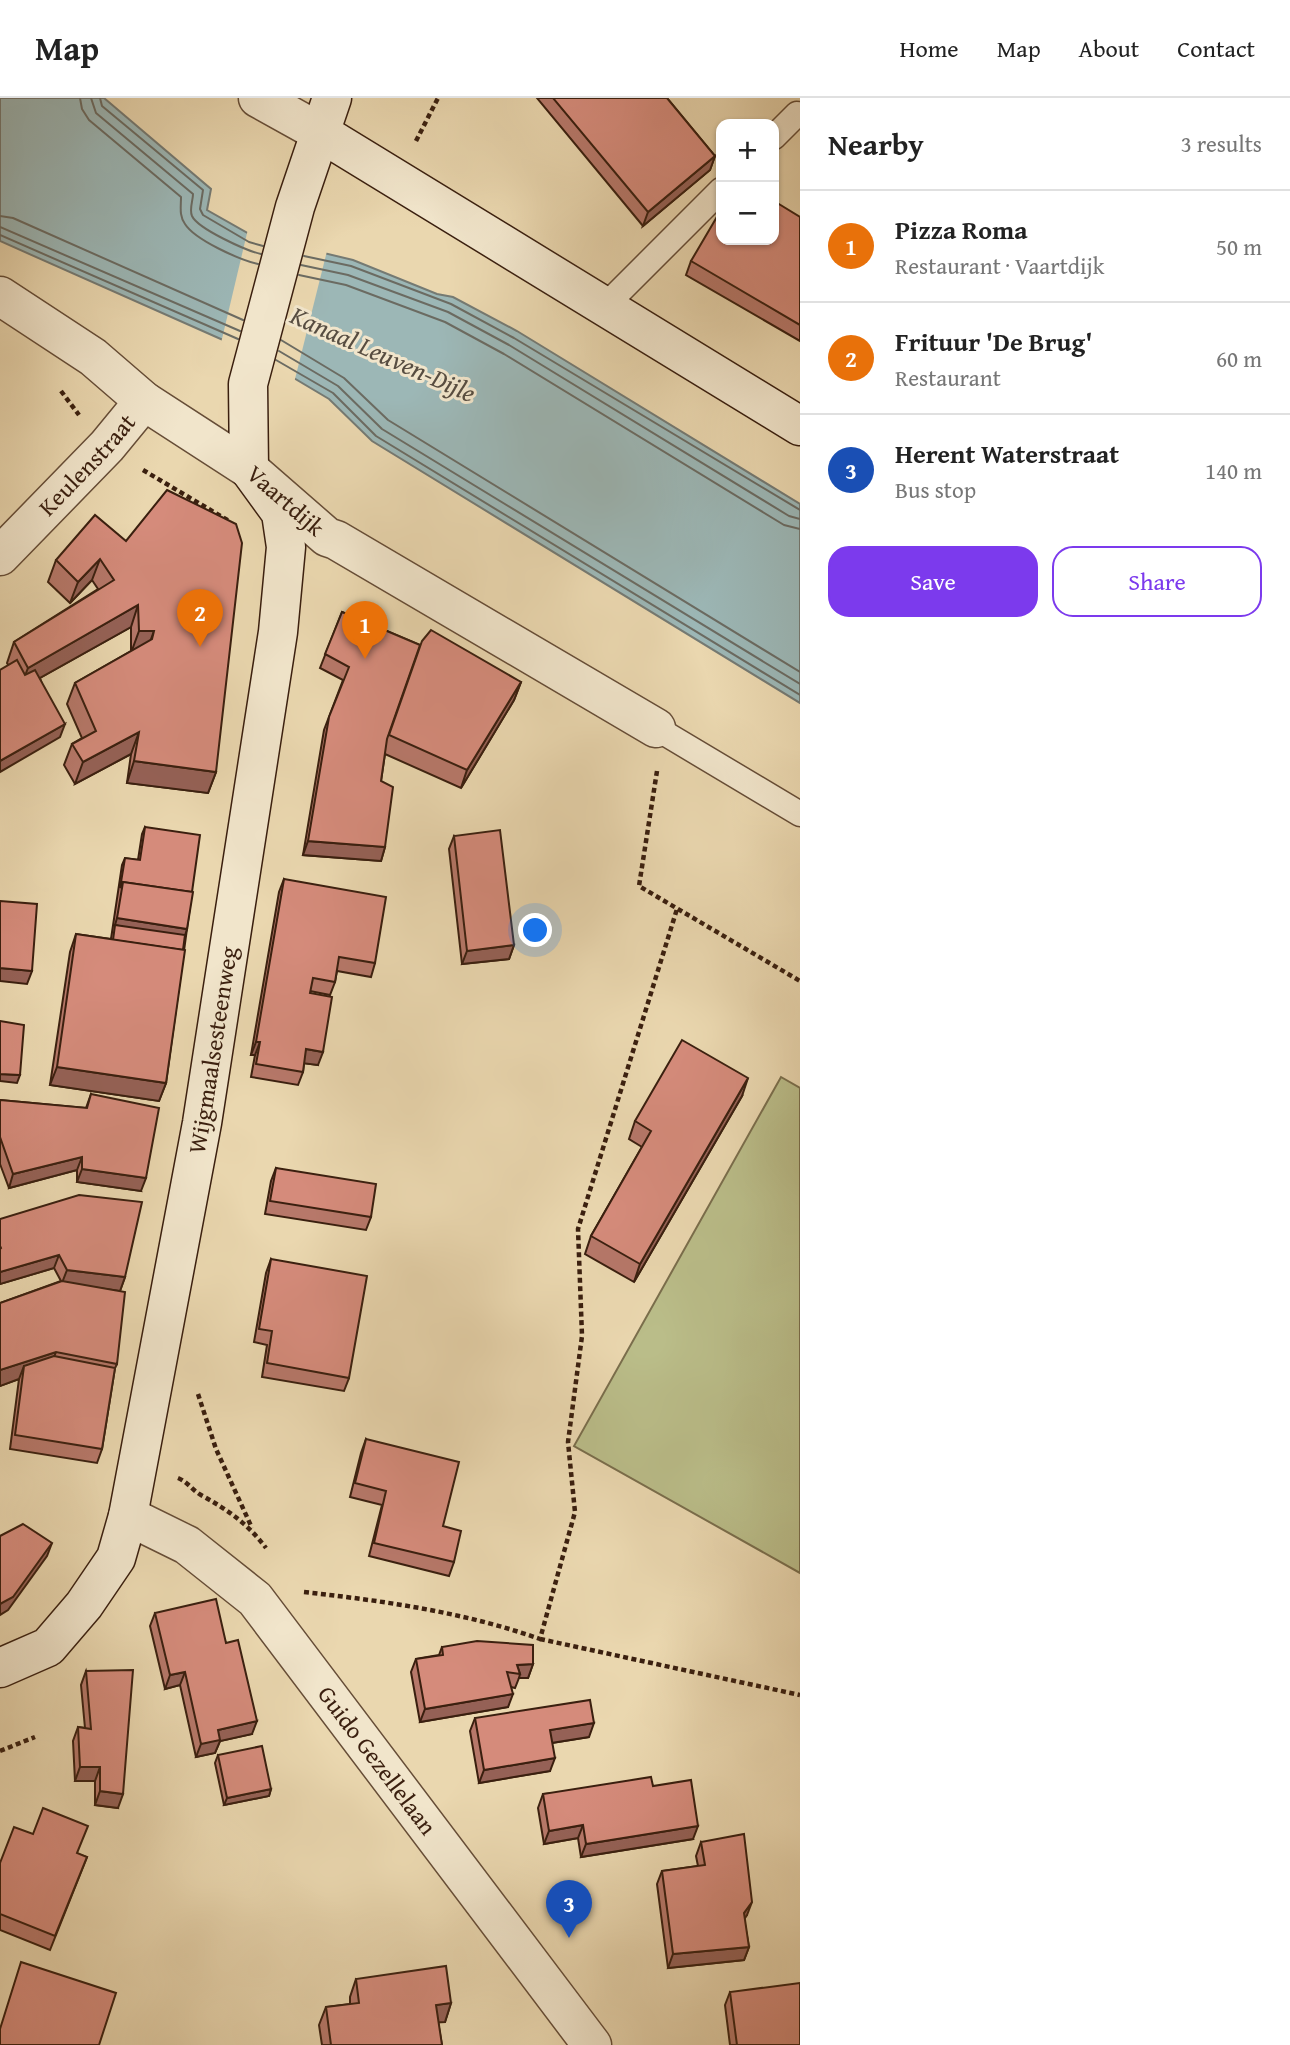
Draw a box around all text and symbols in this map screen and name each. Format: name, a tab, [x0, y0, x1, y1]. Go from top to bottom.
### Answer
text: Map	[35, 24, 99, 72]
text: Home	[900, 31, 959, 66]
text: Map	[997, 31, 1041, 66]
text: About	[1079, 31, 1139, 66]
text: Contact	[1177, 31, 1255, 66]
map controls	[716, 119, 779, 245]
button: +	[716, 119, 779, 182]
text: Nearby	[828, 122, 924, 166]
text: 3 results	[1181, 127, 1262, 160]
button: −	[716, 182, 779, 245]
text: Pizza Roma	[895, 210, 1028, 249]
text: 1	[845, 230, 857, 263]
text: 50 m	[1216, 230, 1262, 263]
text: Restaurant · Vaartdijk	[895, 249, 1104, 282]
water label: Kanaal Leuven-Dijle	[283, 295, 482, 412]
text: Frituur 'De Brug'	[895, 322, 1092, 361]
text: 2	[845, 342, 857, 375]
text: 60 m	[1216, 342, 1262, 375]
text: Restaurant	[895, 361, 1001, 394]
street label: Keulenstraat	[30, 406, 144, 524]
text: Herent Waterstraat	[895, 434, 1119, 473]
text: 3	[845, 454, 857, 487]
text: 140 m	[1205, 454, 1262, 487]
street label: Vaartdijk	[239, 456, 333, 545]
text: Bus stop	[895, 473, 976, 506]
button: Save	[828, 546, 1038, 617]
button: Share	[1052, 546, 1262, 617]
pin: 2	[177, 589, 223, 647]
pin: 1	[342, 601, 388, 659]
your location	[518, 913, 552, 947]
street label: Wijgmaalsesteenweg	[179, 944, 246, 1156]
street label: Guido Gezellelaan	[309, 1678, 446, 1843]
pin: 3	[546, 1880, 592, 1938]

